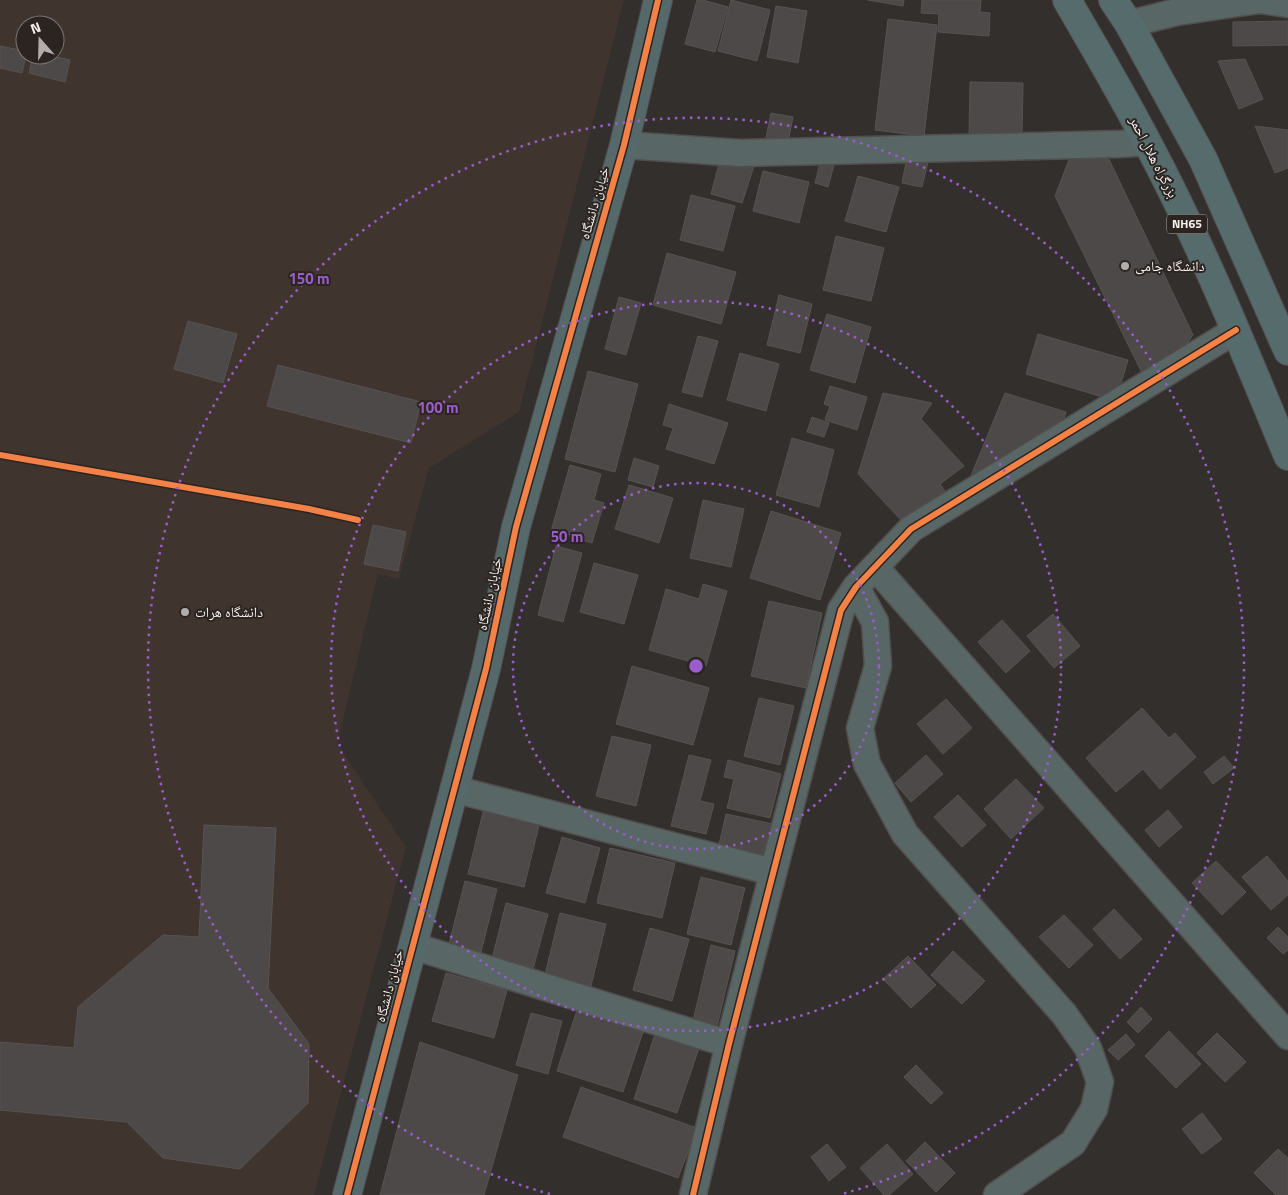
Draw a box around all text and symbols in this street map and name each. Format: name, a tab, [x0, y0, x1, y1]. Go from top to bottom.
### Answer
north arrow	[15, 15, 65, 65]
text: N	[27, 16, 44, 39]
street label: بزرگراه هلال احمر	[1124, 111, 1184, 201]
street label: خیابان دانشگاه	[573, 164, 614, 241]
road number: NH65	[1167, 214, 1207, 233]
place label: دانشگاه جامی	[1135, 255, 1205, 276]
marker: دانشگاه جامی	[1119, 260, 1131, 272]
text: 150 m	[288, 267, 330, 290]
text: 100 m	[417, 396, 459, 419]
text: 50 m	[551, 525, 583, 548]
street label: خیابان دانشگاه	[471, 555, 507, 632]
place label: دانشگاه هرات	[195, 601, 263, 622]
marker: دانشگاه هرات	[179, 606, 191, 618]
centre of rings	[687, 657, 705, 675]
street label: خیابان دانشگاه	[369, 947, 408, 1024]

